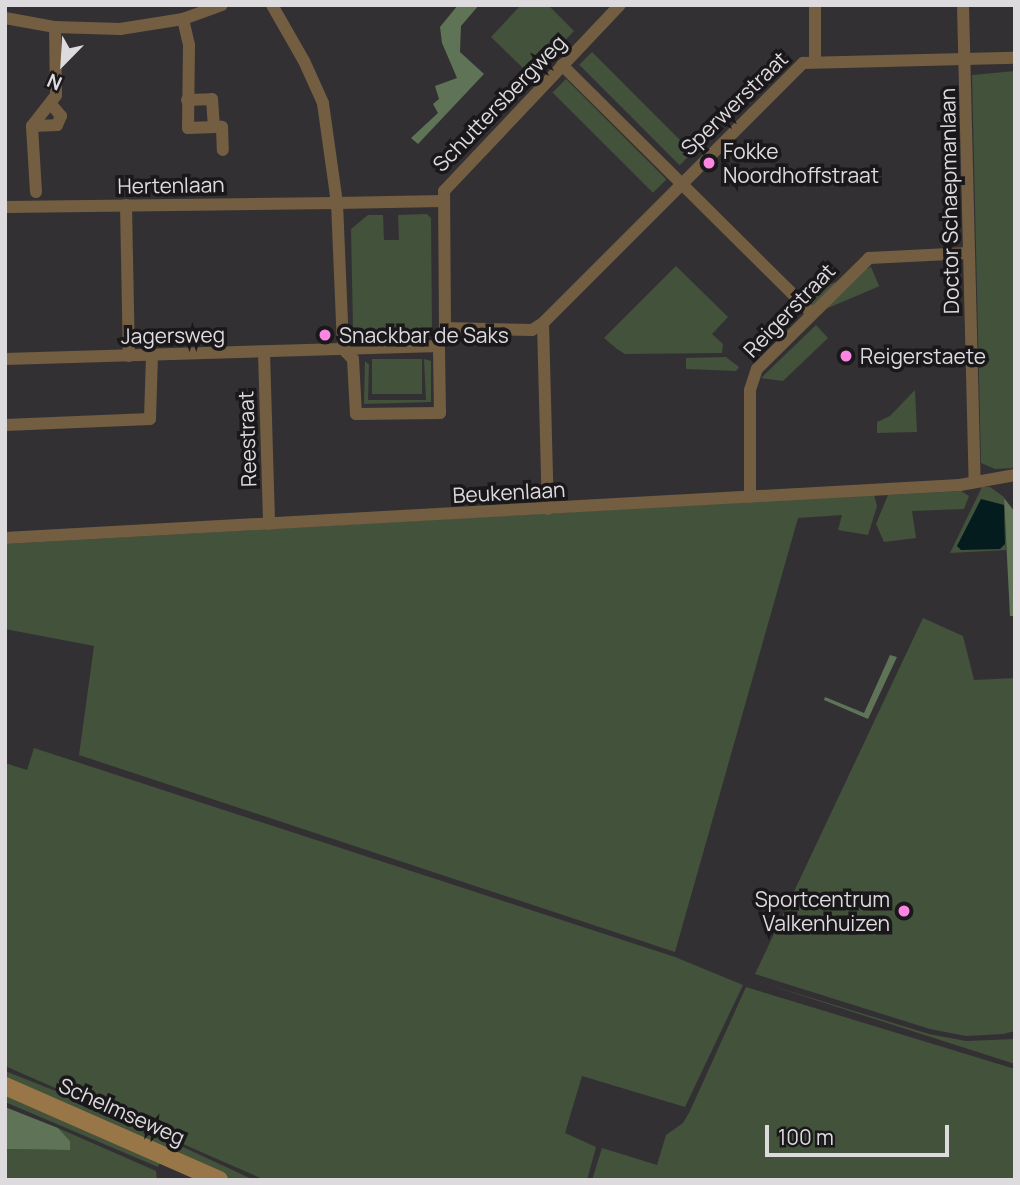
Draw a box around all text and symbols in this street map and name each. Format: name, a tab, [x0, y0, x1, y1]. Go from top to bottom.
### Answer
north arrow	[28, 28, 98, 98]
street label: Schuttersbergweg	[427, 29, 571, 177]
street label: Sperwerstraat	[675, 46, 793, 160]
text: N	[43, 68, 66, 97]
street label: Doctor Schaepmanlaan	[934, 88, 964, 314]
place label: Fokke Noordhoffstraat	[723, 138, 879, 188]
marker: Fokke Noordhoffstraat	[701, 155, 717, 171]
street label: Hertenlaan	[117, 171, 225, 199]
street label: Reigerstraat	[738, 258, 840, 362]
street label: Jagersweg	[121, 321, 225, 349]
place label: Snackbar de Saks	[339, 322, 509, 348]
marker: Snackbar de Saks	[317, 327, 333, 343]
place label: Reigerstaete	[860, 343, 986, 369]
marker: Reigerstaete	[838, 348, 854, 364]
street label: Reestraat	[233, 391, 261, 487]
street label: Beukenlaan	[452, 476, 566, 508]
place label: Sportcentrum Valkenhuizen	[755, 886, 890, 936]
marker: Sportcentrum Valkenhuizen	[896, 903, 912, 919]
street label: Schelmseweg	[55, 1072, 189, 1150]
scale bar	[768, 1112, 952, 1156]
text: 100 m	[778, 1123, 834, 1151]

